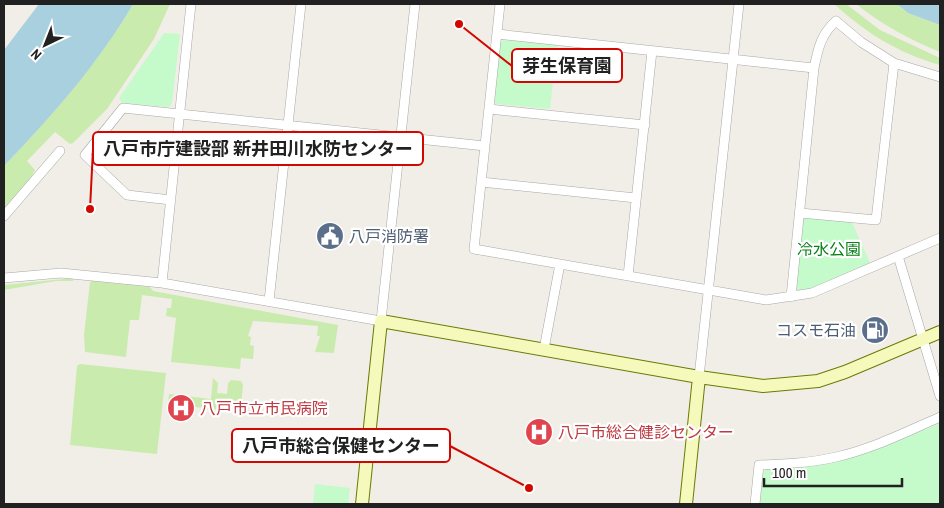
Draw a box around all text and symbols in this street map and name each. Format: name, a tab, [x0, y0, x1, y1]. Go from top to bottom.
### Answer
north arrow	[20, 20, 70, 70]
text: N	[27, 45, 45, 64]
callout: 芽生保育園	[512, 49, 622, 82]
text: 芽生保育園	[522, 53, 612, 78]
callout: 八戸市庁建設部 新井田川水防センター	[93, 132, 423, 165]
text: 八戸市庁建設部 新井田川水防センター	[103, 136, 413, 161]
public building icon: 八戸消防署	[315, 221, 345, 251]
place label: 八戸消防署	[349, 225, 429, 247]
park label: 冷水公園	[797, 238, 861, 260]
fuel station icon: コスモ石油	[860, 315, 890, 345]
place label: コスモ石油	[776, 319, 856, 341]
hospital icon: 八戸市立市民病院	[166, 393, 196, 423]
place label: 八戸市立市民病院	[200, 397, 328, 419]
hospital icon: 八戸市総合健診センター	[524, 417, 554, 447]
place label: 八戸市総合健診センター	[558, 421, 734, 443]
callout: 八戸市総合保健センター	[232, 429, 450, 462]
text: 八戸市総合保健センター	[242, 433, 440, 458]
scale bar	[764, 456, 902, 488]
text: 100 m	[772, 462, 806, 483]

